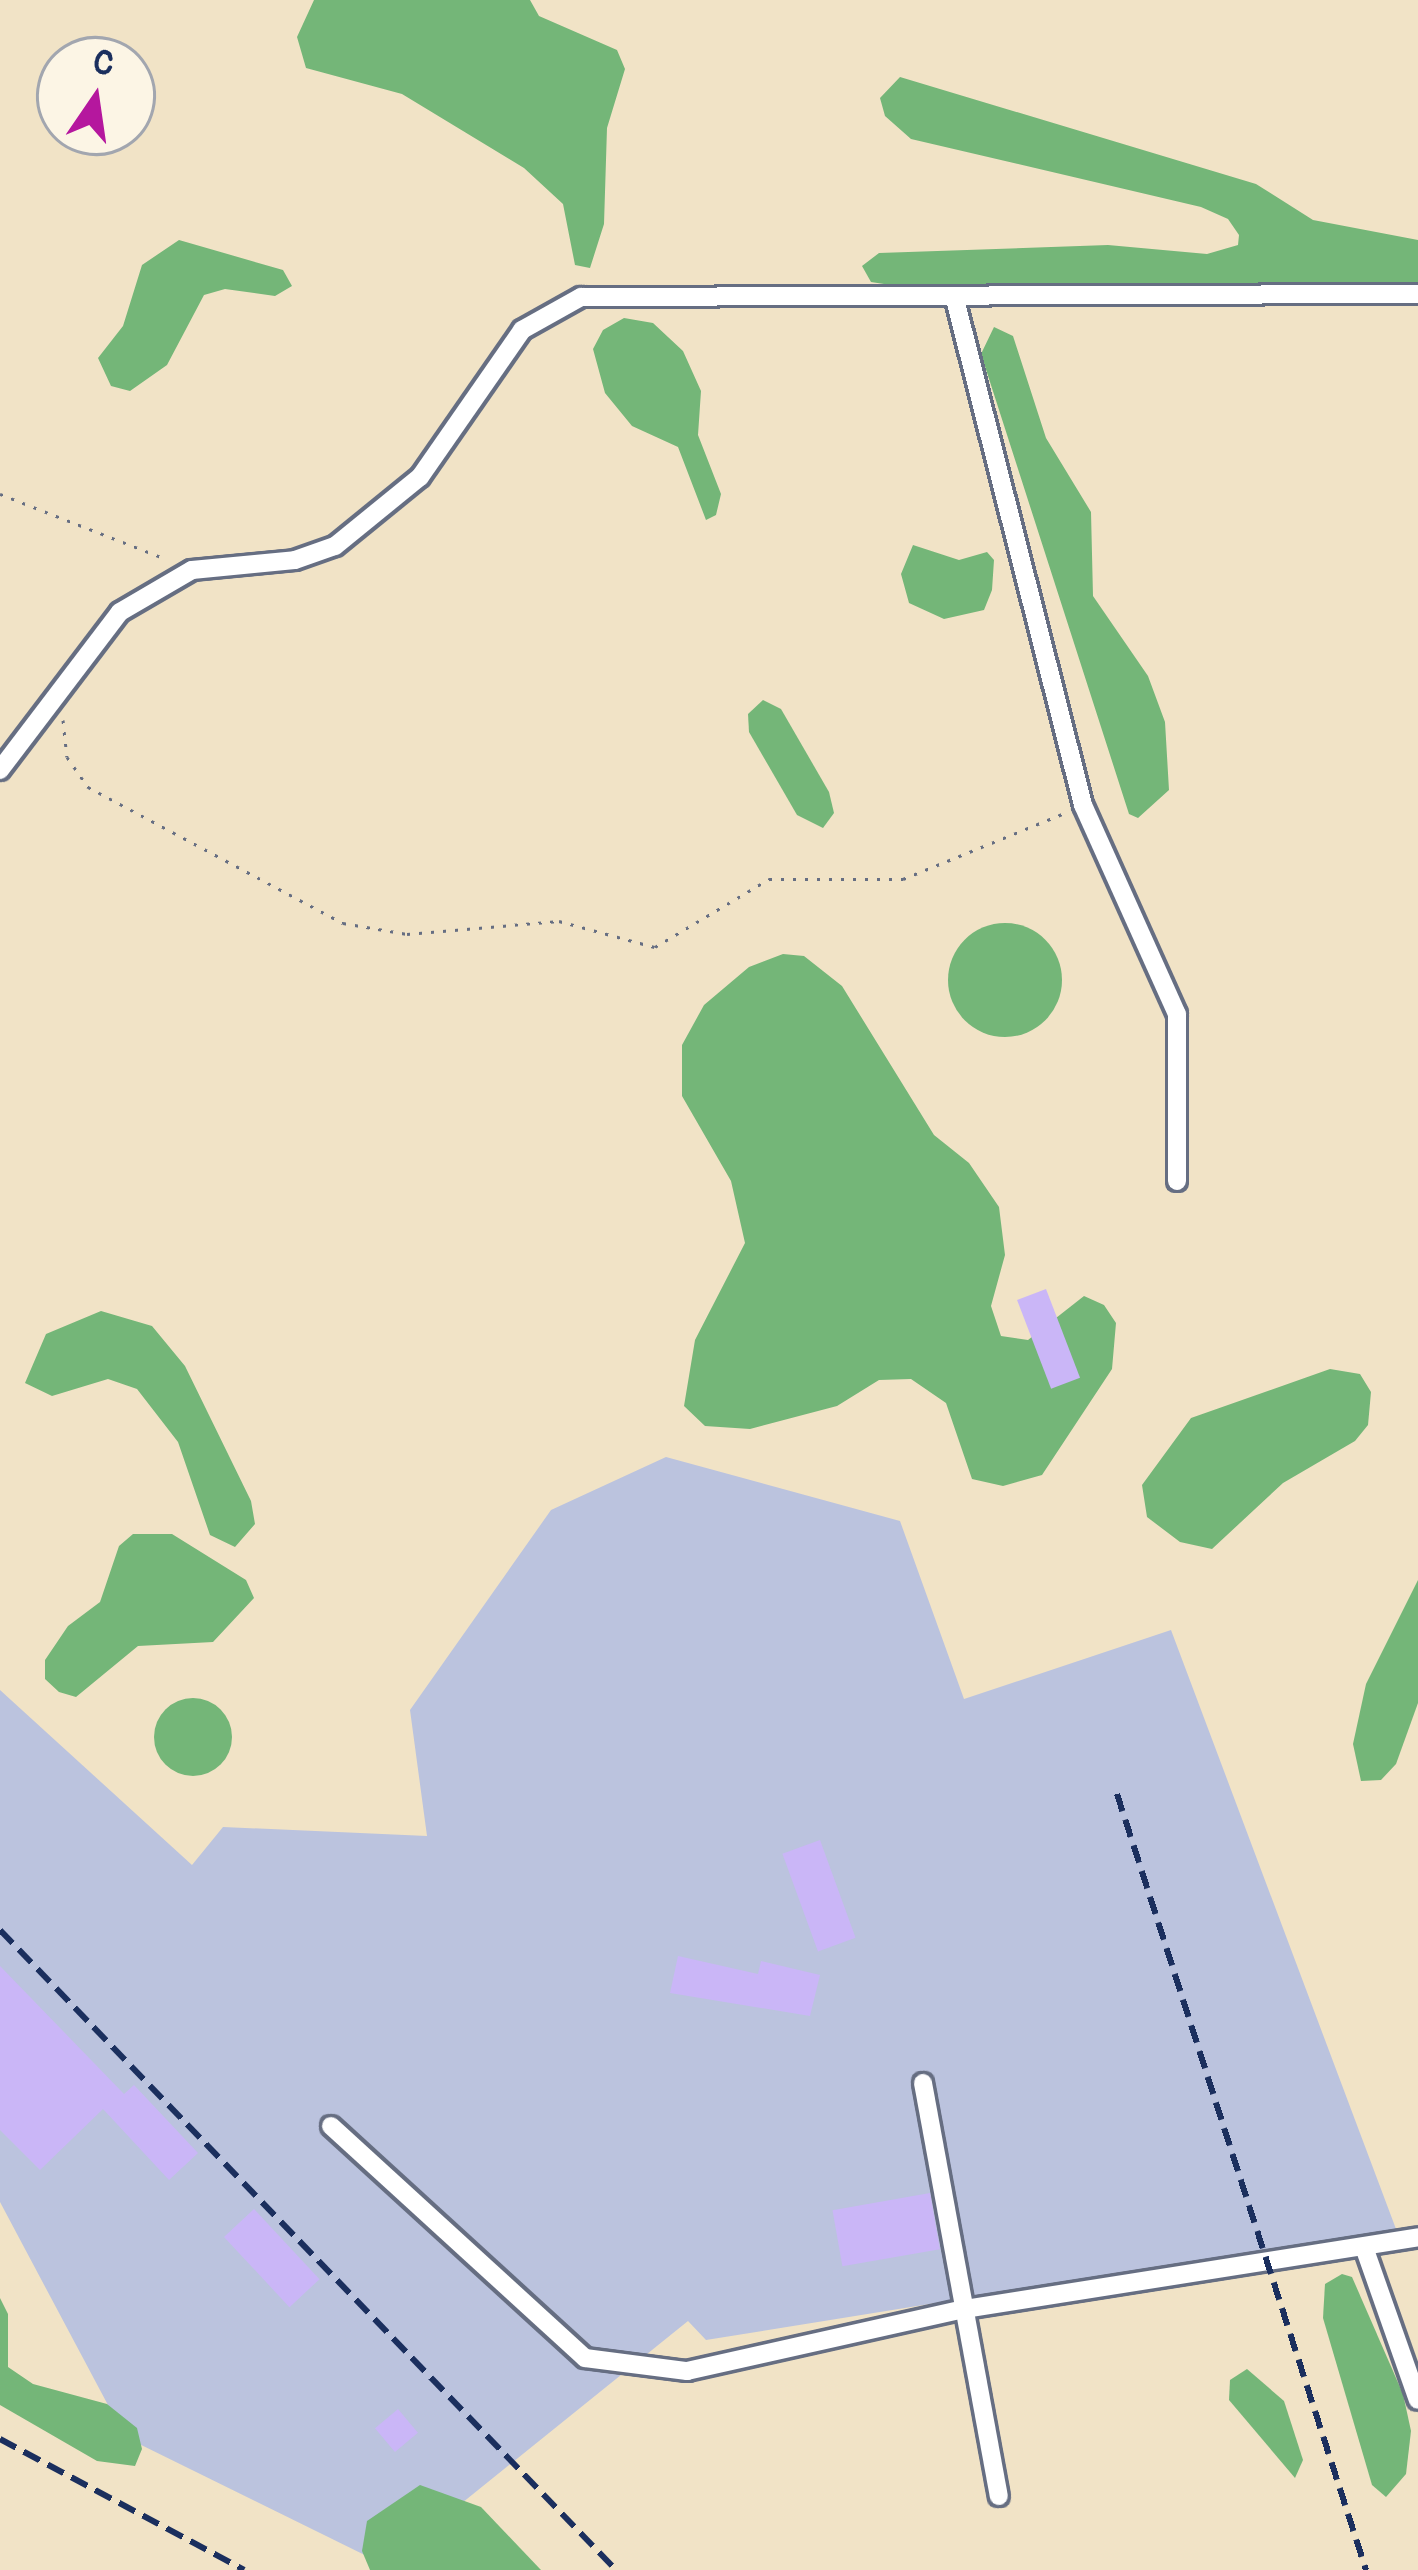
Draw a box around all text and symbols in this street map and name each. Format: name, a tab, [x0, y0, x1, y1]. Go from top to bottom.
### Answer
north arrow	[36, 36, 156, 156]
text: С	[89, 41, 118, 86]

